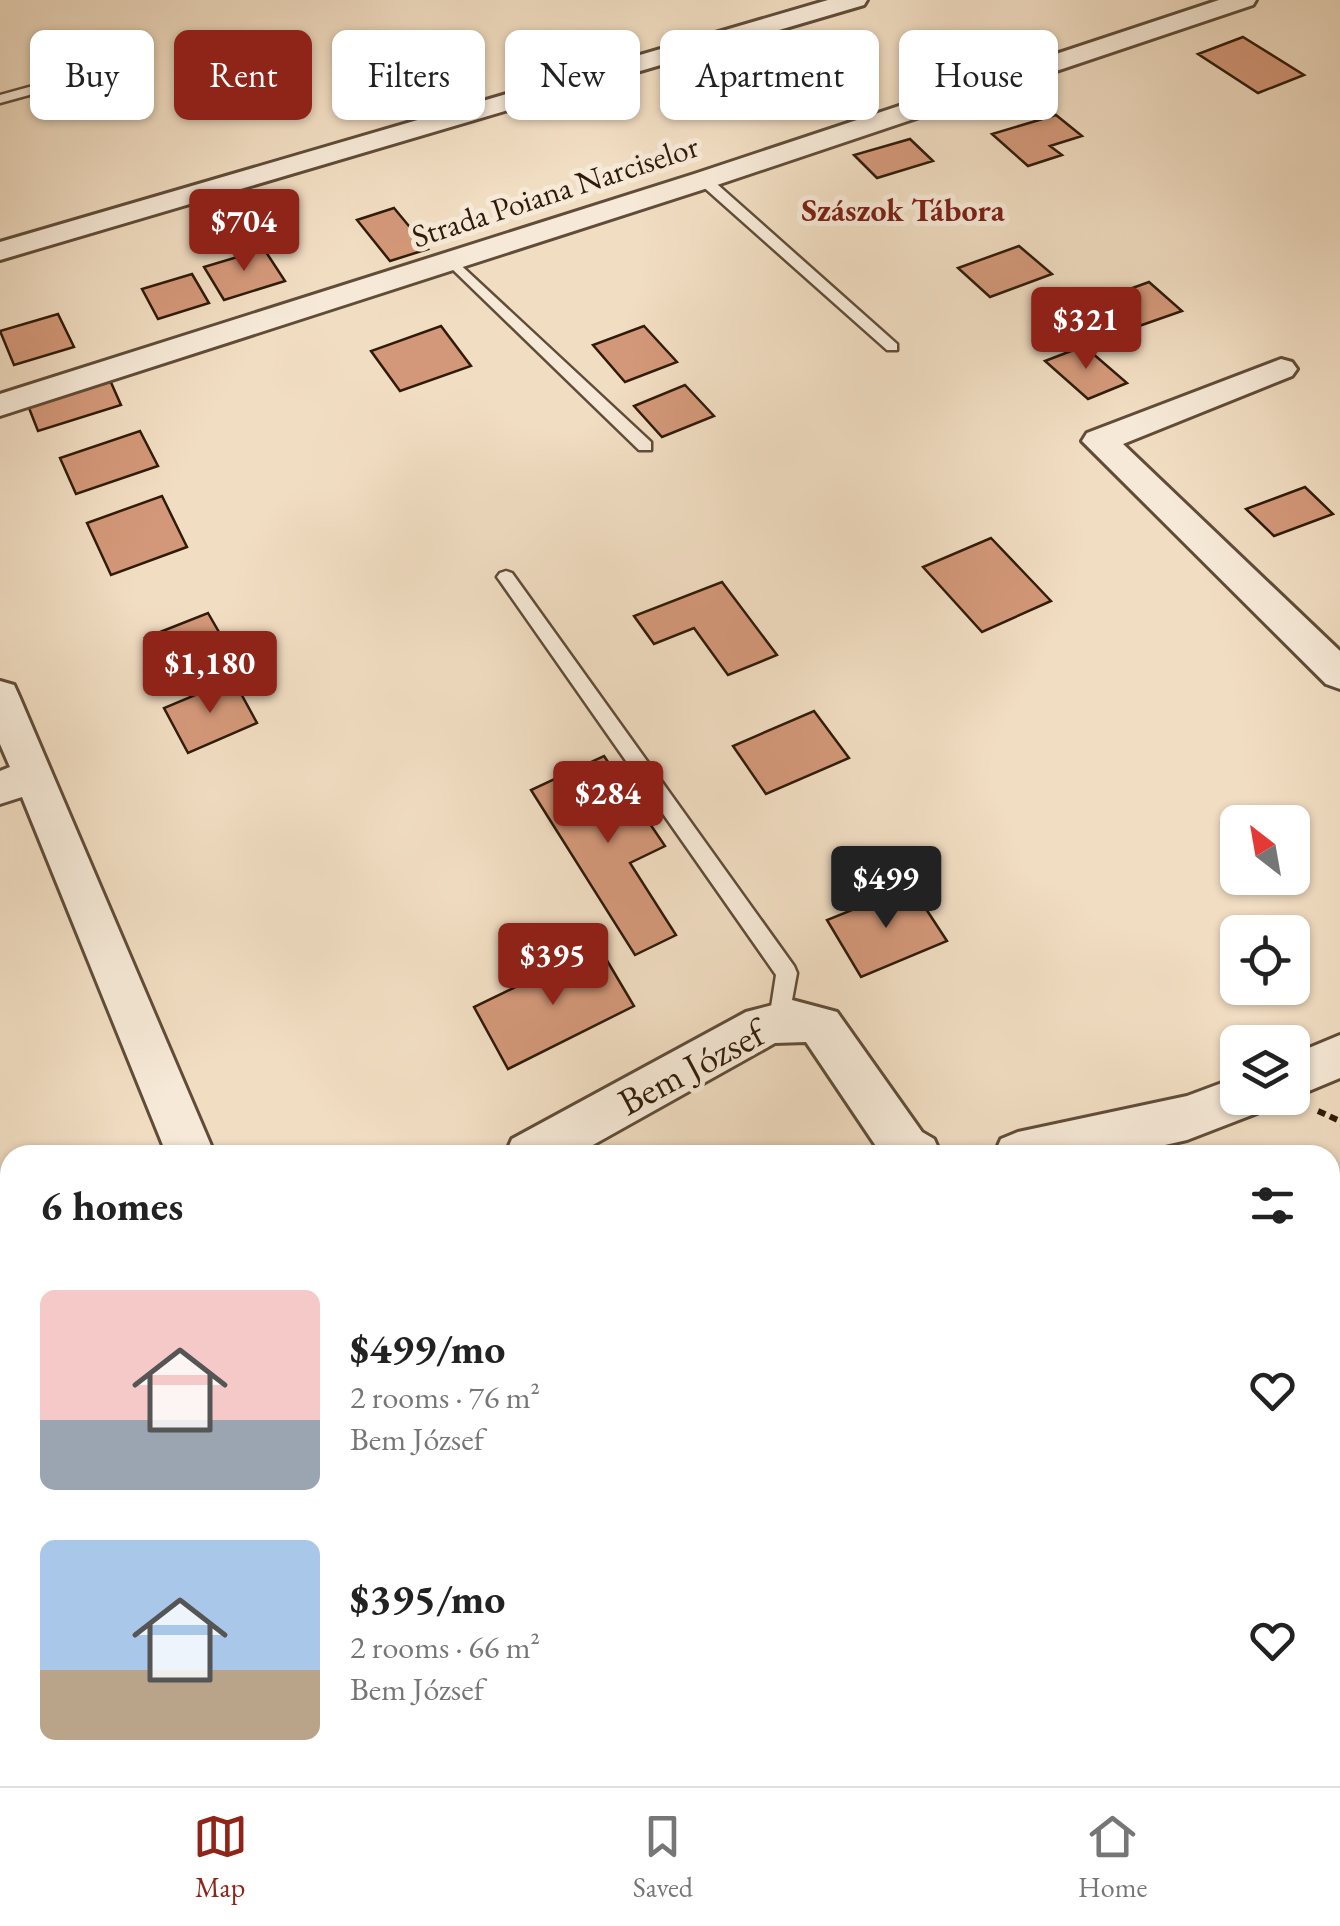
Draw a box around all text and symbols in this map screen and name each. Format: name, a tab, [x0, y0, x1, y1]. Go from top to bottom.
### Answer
chip: Buy	[30, 30, 154, 120]
chip: Rent	[174, 30, 312, 120]
chip: Filters	[332, 30, 485, 120]
chip: New	[505, 30, 640, 120]
chip: Apartment	[660, 30, 879, 120]
chip: House	[899, 30, 1058, 120]
street label: Strada Poiana Narciselor	[406, 125, 704, 257]
pin: $704	[185, 189, 303, 274]
district label: Szászok Tábora	[801, 189, 1006, 231]
text: $704	[211, 200, 277, 242]
pin: $321	[1027, 287, 1145, 372]
text: $321	[1053, 298, 1119, 340]
pin: $1,180	[129, 631, 291, 716]
text: $1,180	[165, 642, 255, 684]
pin: $284	[549, 761, 667, 846]
text: $284	[575, 772, 641, 814]
north arrow	[1220, 805, 1310, 895]
map controls	[1220, 805, 1310, 1115]
pin: $499	[827, 846, 945, 931]
text: $499	[853, 857, 919, 899]
button: locate	[1220, 915, 1310, 1005]
pin: $395	[494, 923, 612, 1008]
text: $395	[520, 934, 586, 976]
street label: Bem József	[609, 1006, 776, 1126]
button: layers	[1220, 1025, 1310, 1115]
text: 6 homes	[40, 1178, 183, 1233]
icon: filters	[1245, 1178, 1300, 1233]
text: $499/mo	[350, 1321, 506, 1376]
icon: home	[120, 1330, 240, 1450]
icon: heart	[1245, 1363, 1300, 1418]
text: 2 rooms · 76 m²	[350, 1376, 540, 1418]
text: Bem József	[350, 1418, 484, 1460]
text: $395/mo	[350, 1571, 506, 1626]
icon: home	[120, 1580, 240, 1700]
icon: heart	[1245, 1613, 1300, 1668]
text: 2 rooms · 66 m²	[350, 1626, 540, 1668]
text: Bem József	[350, 1668, 484, 1710]
tab: Map	[193, 1809, 248, 1905]
tab: Saved	[633, 1809, 693, 1905]
tab: Home	[1078, 1809, 1147, 1905]

